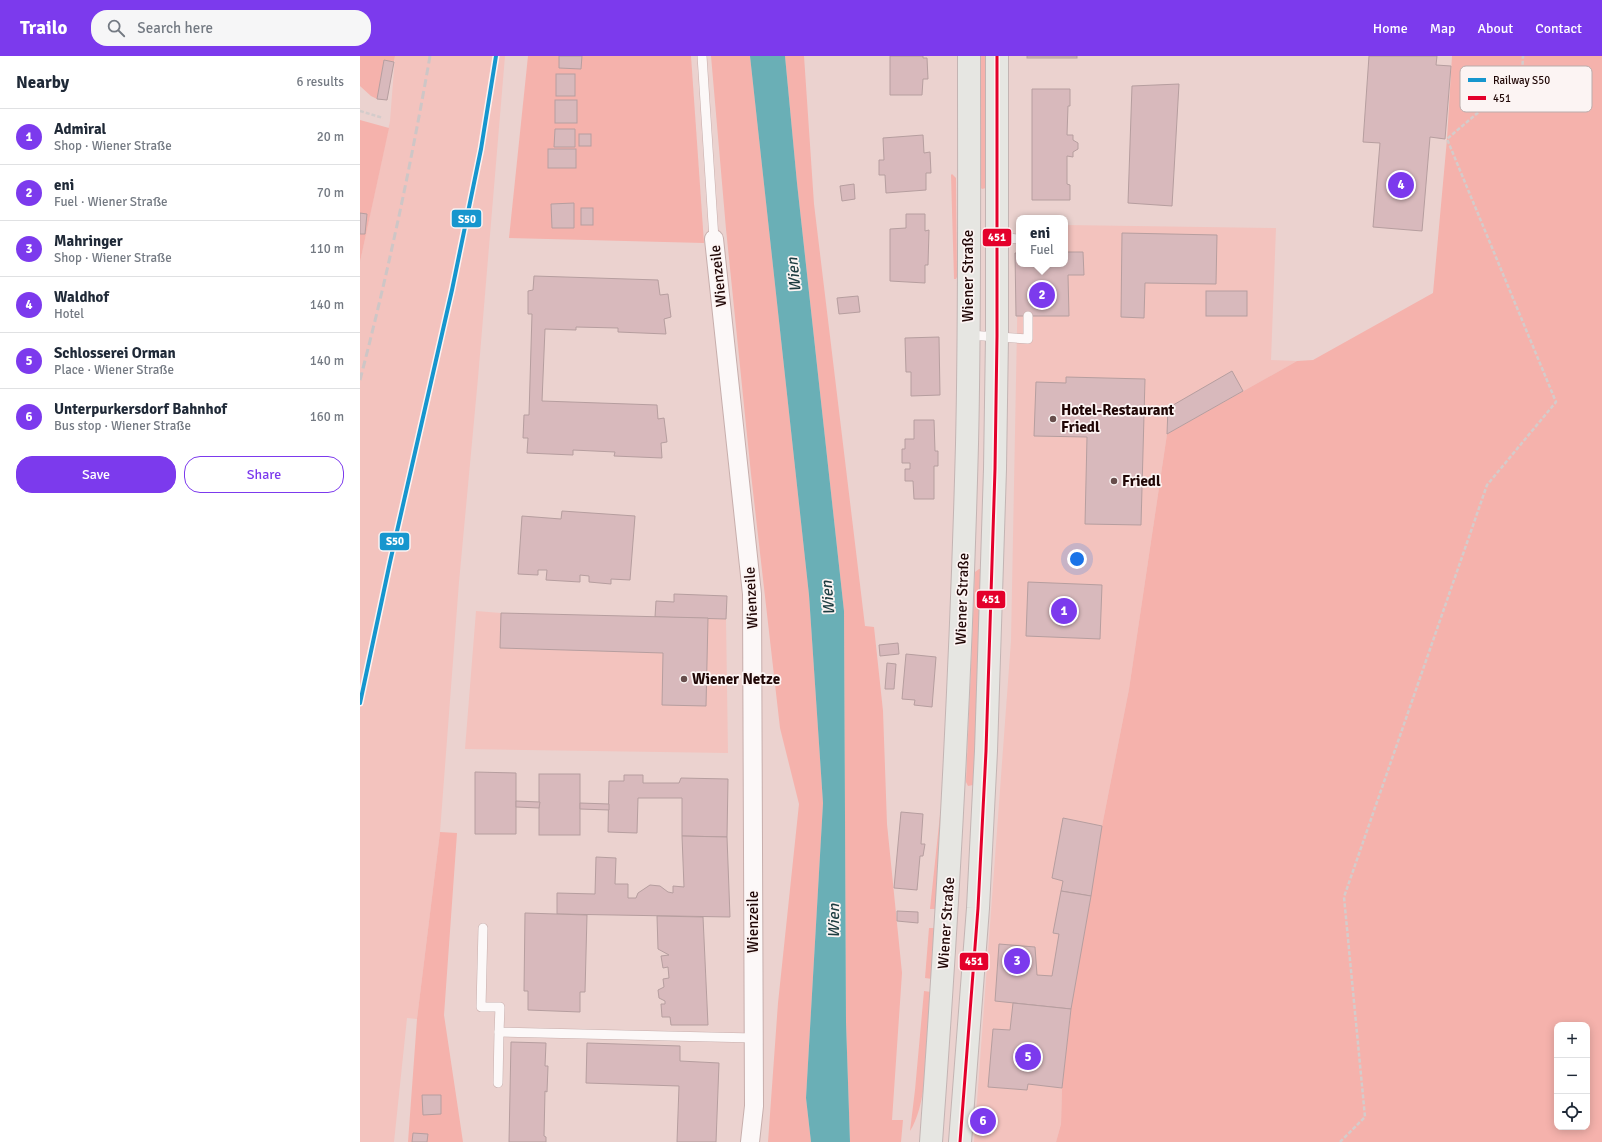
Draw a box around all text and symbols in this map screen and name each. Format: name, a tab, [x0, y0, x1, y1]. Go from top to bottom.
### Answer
search box	[91, 10, 371, 46]
text: Trailo	[20, 16, 67, 40]
icon: search	[105, 17, 127, 39]
text: Search here	[137, 19, 213, 37]
text: Home	[1373, 20, 1408, 37]
text: Map	[1430, 20, 1455, 37]
text: About	[1477, 20, 1513, 37]
text: Contact	[1535, 20, 1582, 37]
legend	[1460, 66, 1592, 112]
text: Nearby	[16, 72, 69, 93]
text: 6 results	[296, 74, 344, 90]
text: Railway S50	[1493, 74, 1550, 87]
text: 451	[1493, 92, 1511, 105]
text: Admiral	[54, 120, 106, 138]
text: 1	[25, 129, 33, 145]
text: 20 m	[317, 129, 344, 145]
text: Shop · Wiener Straße	[54, 138, 172, 154]
pin: 4	[1388, 170, 1414, 200]
text: eni	[54, 176, 74, 194]
text: 2	[25, 185, 33, 201]
text: 70 m	[317, 185, 344, 201]
text: Fuel · Wiener Straße	[54, 194, 168, 210]
line badge: S50	[451, 209, 482, 228]
text: S50	[458, 213, 476, 226]
popup	[1016, 215, 1068, 267]
text: eni	[1030, 224, 1050, 242]
line badge: 451	[982, 228, 1012, 247]
street label: Wiener Straße	[959, 230, 977, 322]
text: 451	[988, 231, 1006, 244]
text: Mahringer	[54, 232, 123, 250]
text: 3	[25, 241, 33, 257]
text: 110 m	[310, 241, 344, 257]
text: Fuel	[1030, 242, 1054, 258]
street label: Wienzeile	[706, 244, 730, 308]
text: Shop · Wiener Straße	[54, 250, 172, 266]
water label: Wien	[782, 255, 806, 293]
pin: 2	[1029, 280, 1055, 310]
text: Waldhof	[54, 288, 109, 306]
text: 4	[25, 297, 33, 313]
text: 140 m	[310, 297, 344, 313]
text: Hotel	[54, 306, 84, 322]
text: Schlosserei Orman	[54, 344, 176, 362]
text: 5	[25, 353, 33, 369]
text: 140 m	[310, 353, 344, 369]
text: Place · Wiener Straße	[54, 362, 174, 378]
text: Unterpurkersdorf Bahnhof	[54, 400, 227, 418]
place label: Hotel-Restaurant Friedl	[1061, 401, 1175, 436]
text: 6	[25, 409, 33, 425]
text: 160 m	[310, 409, 344, 425]
marker: Hotel-Restaurant Friedl	[1048, 414, 1058, 424]
text: Bus stop · Wiener Straße	[54, 418, 191, 434]
button: Save	[16, 456, 176, 493]
button: Share	[184, 456, 344, 493]
place label: Friedl	[1122, 472, 1161, 490]
marker: Friedl	[1109, 476, 1119, 486]
line badge: S50	[379, 532, 410, 551]
text: S50	[386, 535, 404, 548]
your location	[1067, 549, 1087, 569]
street label: Wiener Straße	[951, 553, 973, 645]
street label: Wienzeile	[740, 566, 762, 630]
water label: Wien	[816, 579, 839, 616]
line badge: 451	[976, 590, 1006, 609]
text: 451	[982, 593, 1000, 606]
pin: 1	[1051, 596, 1077, 626]
place label: Wiener Netze	[692, 670, 780, 688]
marker: Wiener Netze	[679, 674, 689, 684]
street label: Wiener Straße	[934, 876, 958, 970]
street label: Wienzeile	[744, 891, 762, 953]
water label: Wien	[824, 902, 844, 938]
pin: 3	[1004, 946, 1030, 976]
line badge: 451	[959, 952, 989, 971]
text: 451	[965, 955, 983, 968]
map controls	[1554, 1022, 1590, 1130]
button: +	[1554, 1022, 1590, 1058]
pin: 5	[1015, 1042, 1041, 1072]
button: −	[1554, 1058, 1590, 1094]
button: locate	[1554, 1094, 1590, 1130]
pin: 6	[970, 1106, 996, 1136]

